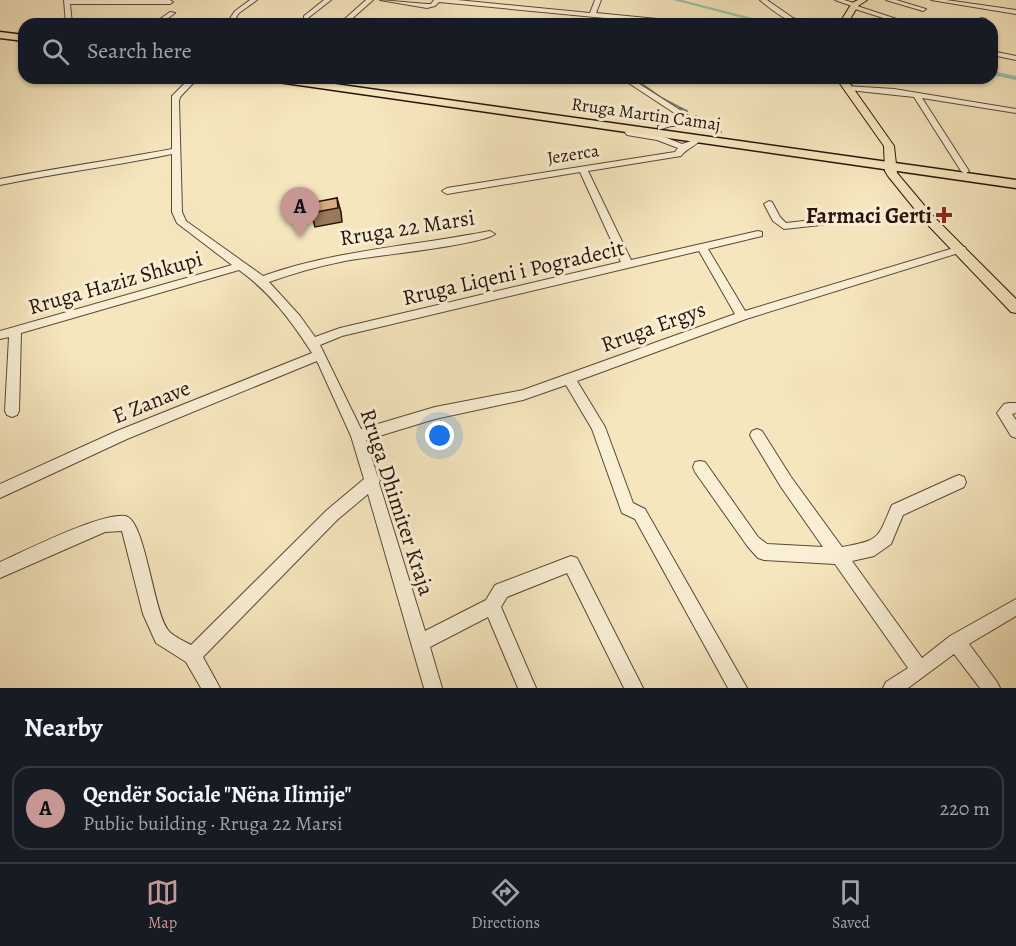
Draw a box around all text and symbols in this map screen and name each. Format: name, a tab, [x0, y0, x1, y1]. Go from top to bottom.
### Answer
search box	[18, 18, 998, 84]
icon: search	[39, 35, 72, 68]
text: Search here	[87, 36, 192, 66]
street label: Rruga Martin Camaj	[570, 92, 722, 136]
street label: Jezerca	[545, 138, 601, 170]
pin: A	[280, 188, 320, 237]
place label: Farmaci Gerti	[806, 201, 932, 231]
street label: Rruga 22 Marsi	[338, 203, 477, 253]
marker: Farmaci Gerti	[937, 208, 951, 222]
street label: Rruga Liqeni i Pogradecit	[399, 233, 627, 313]
street label: Rruga Haziz Shkupi	[25, 244, 206, 322]
street label: Rruga Ergys	[597, 294, 710, 360]
street label: E Zanave	[108, 373, 195, 431]
street label: Rruga Dhimiter Kraja	[353, 405, 442, 600]
your location	[425, 421, 454, 450]
text: Nearby	[24, 710, 103, 745]
text: Qendër Sociale "Nëna Ilimije"	[83, 780, 351, 810]
text: A	[39, 795, 52, 822]
text: 220 m	[940, 795, 990, 822]
text: Public building · Rruga 22 Marsi	[83, 810, 343, 837]
tab: Map	[146, 876, 179, 934]
tab: Directions	[471, 876, 540, 934]
tab: Saved	[832, 876, 870, 934]

